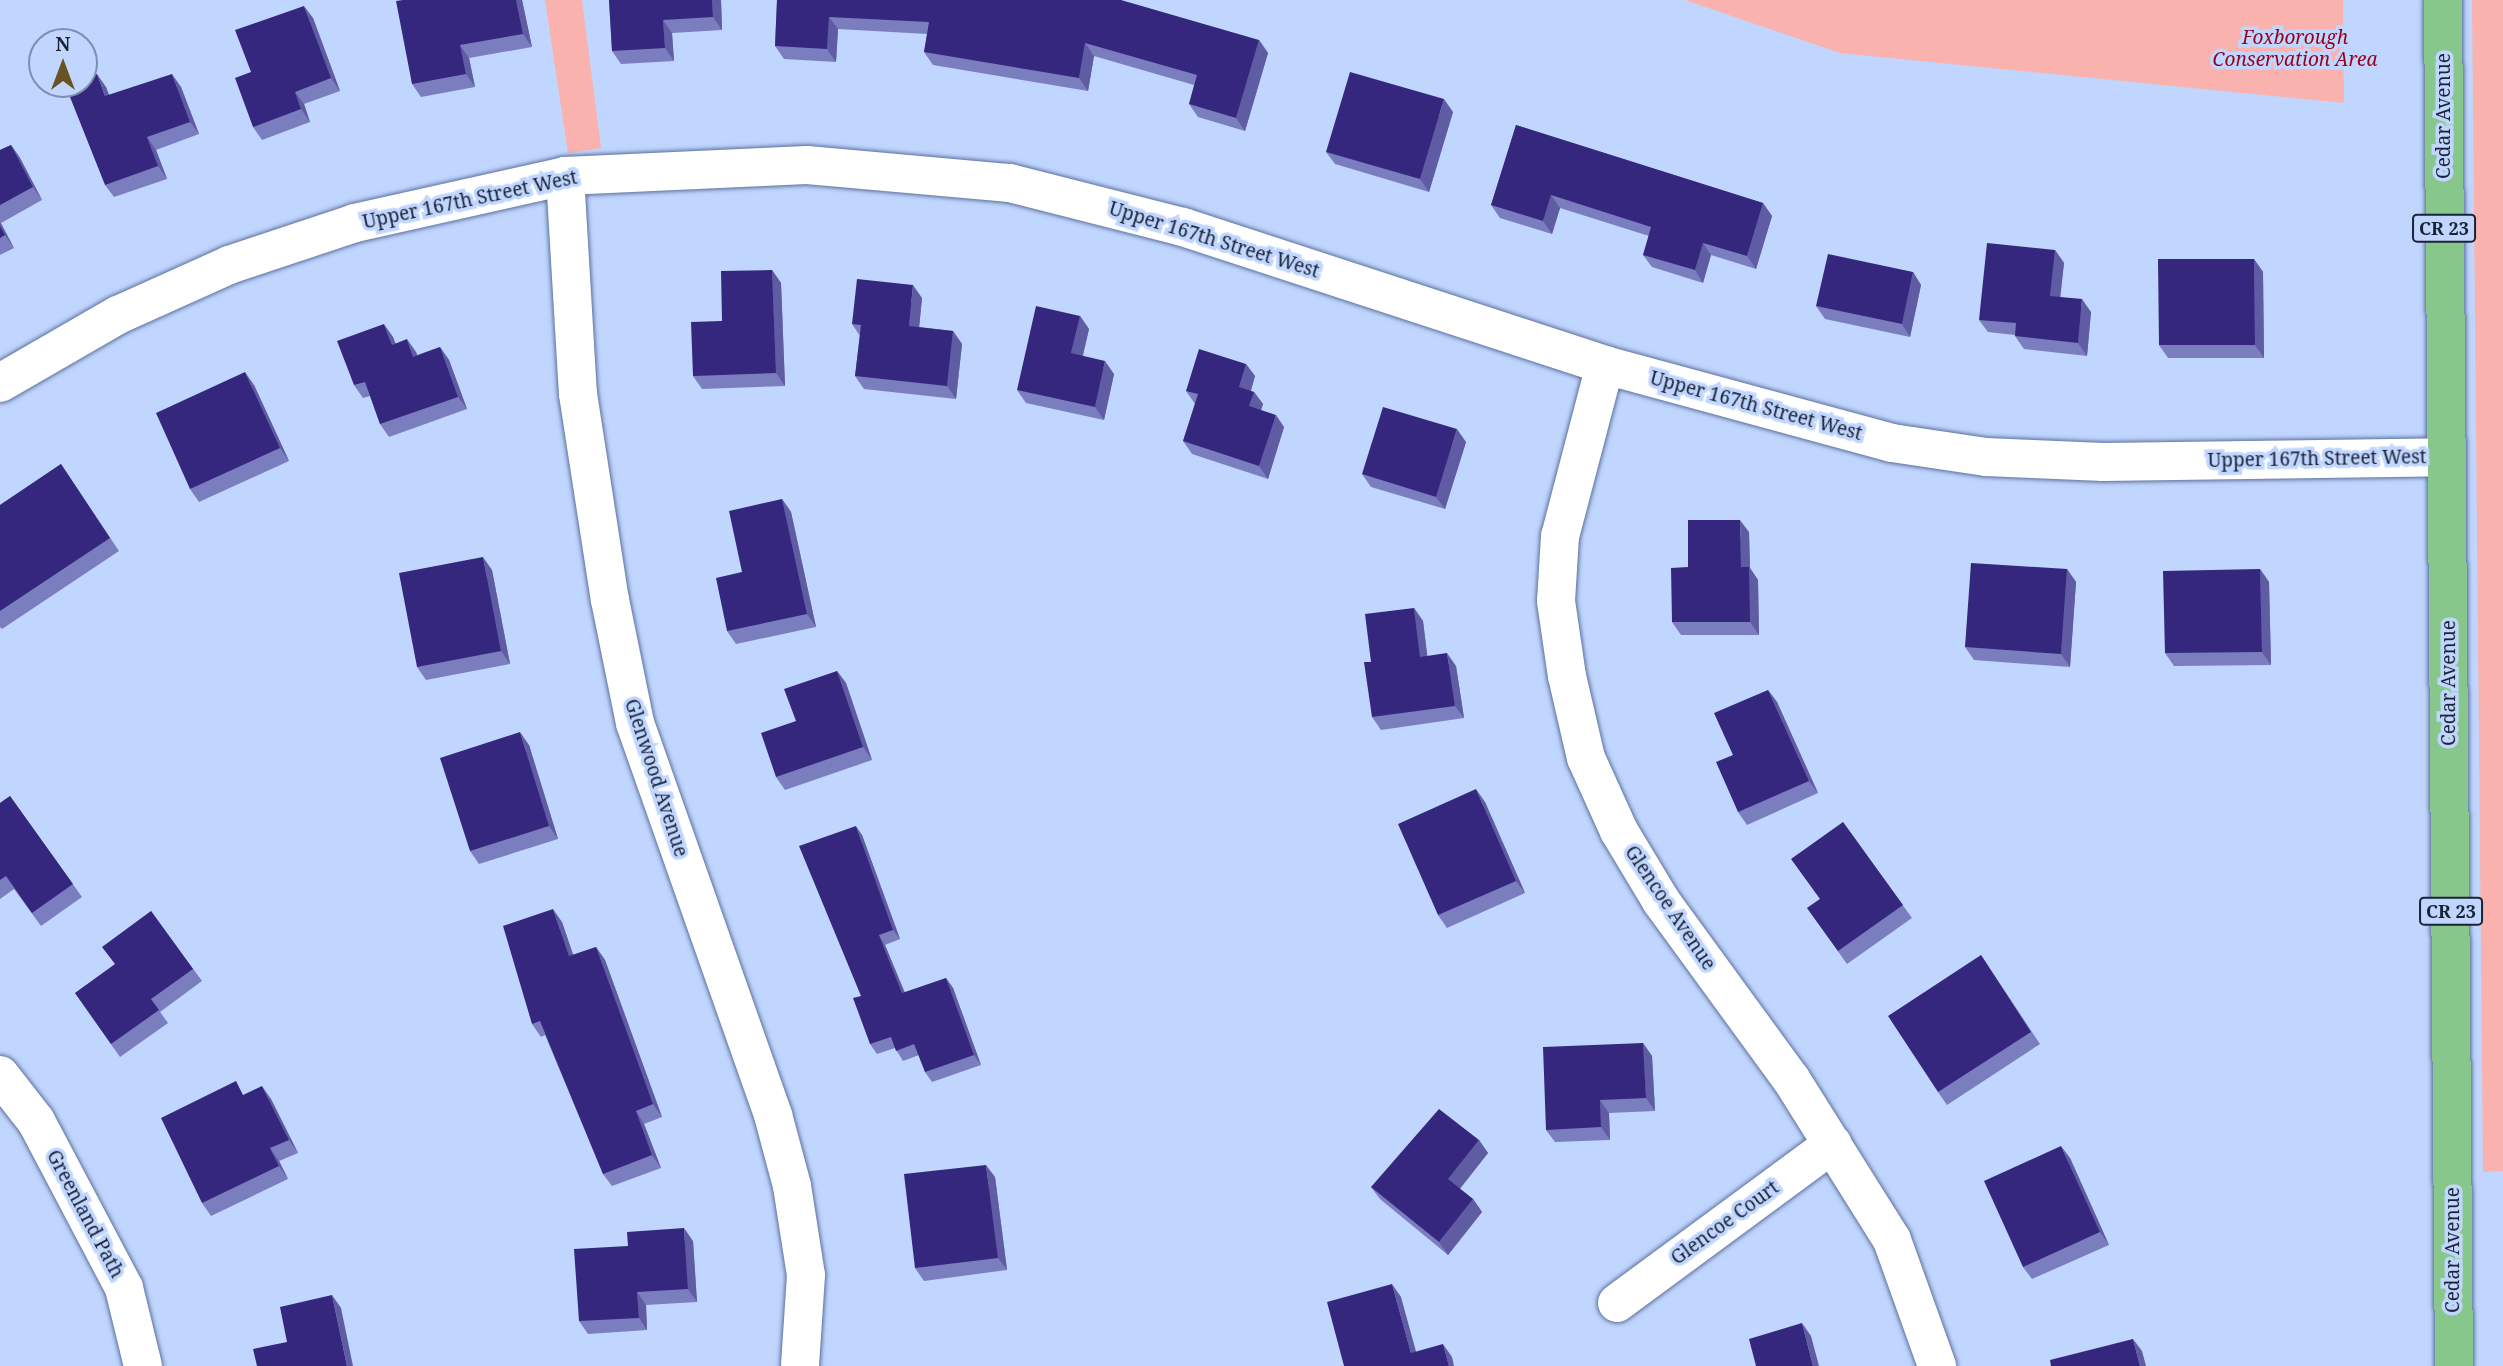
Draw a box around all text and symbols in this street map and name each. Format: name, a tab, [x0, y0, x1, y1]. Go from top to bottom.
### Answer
park label: Foxborough Conservation Area	[2213, 27, 2377, 71]
north arrow	[28, 28, 98, 98]
text: N	[56, 31, 70, 57]
street label: Cedar Avenue	[2433, 53, 2455, 179]
street label: Upper 167th Street West	[361, 166, 579, 234]
street label: Upper 167th Street West	[1106, 197, 1322, 283]
road number: CR 23	[2411, 213, 2477, 242]
street label: Upper 167th Street West	[1647, 367, 1865, 445]
street label: Upper 167th Street West	[2207, 446, 2427, 472]
street label: Cedar Avenue	[2438, 620, 2460, 746]
street label: Glenwood Avenue	[620, 696, 692, 860]
street label: Glencoe Avenue	[1620, 841, 1720, 975]
road number: CR 23	[2418, 896, 2484, 926]
street label: Greenland Path	[42, 1146, 128, 1282]
street label: Glencoe Court	[1667, 1176, 1783, 1270]
street label: Cedar Avenue	[2442, 1187, 2464, 1313]

